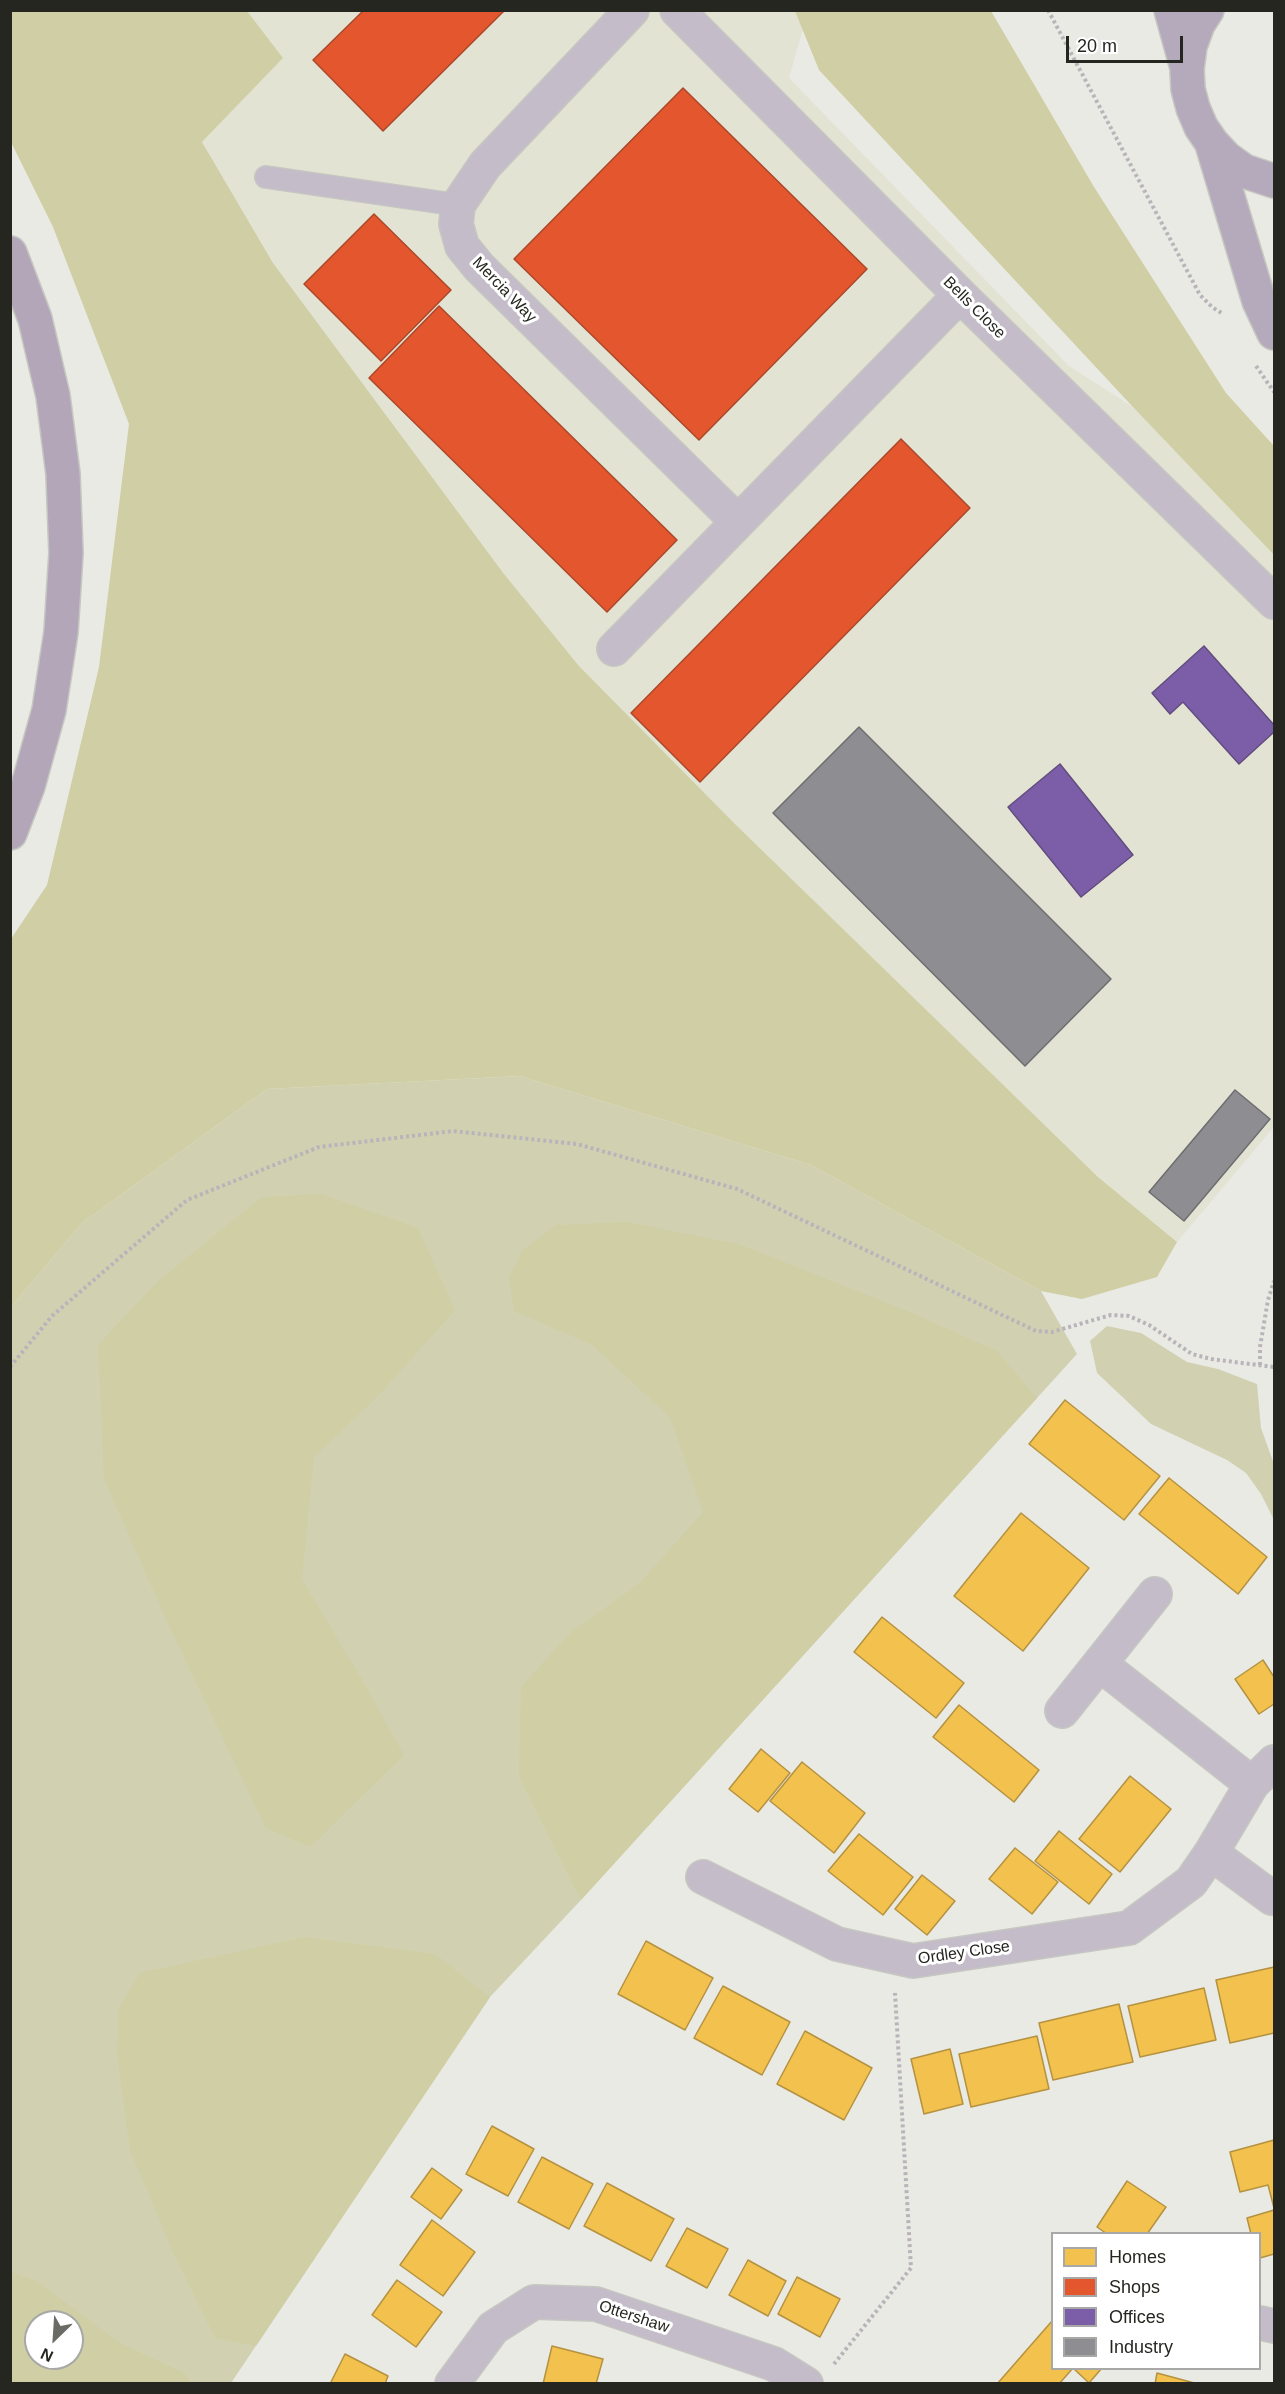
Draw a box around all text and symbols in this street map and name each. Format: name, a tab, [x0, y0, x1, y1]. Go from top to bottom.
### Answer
scale bar	[1069, 24, 1186, 62]
text: 20 m	[1077, 36, 1117, 56]
street label: Mercia Way	[468, 253, 540, 327]
street label: Bells Close	[939, 273, 1009, 343]
street label: Ordley Close	[917, 1937, 1011, 1969]
legend	[1051, 2232, 1261, 2370]
text: Homes	[1109, 2247, 1166, 2267]
text: Shops	[1109, 2277, 1160, 2297]
street label: Ottershaw	[596, 2297, 672, 2337]
text: Offices	[1109, 2307, 1165, 2327]
north arrow	[24, 2310, 84, 2370]
text: Industry	[1109, 2337, 1173, 2357]
text: N	[38, 2345, 56, 2365]

